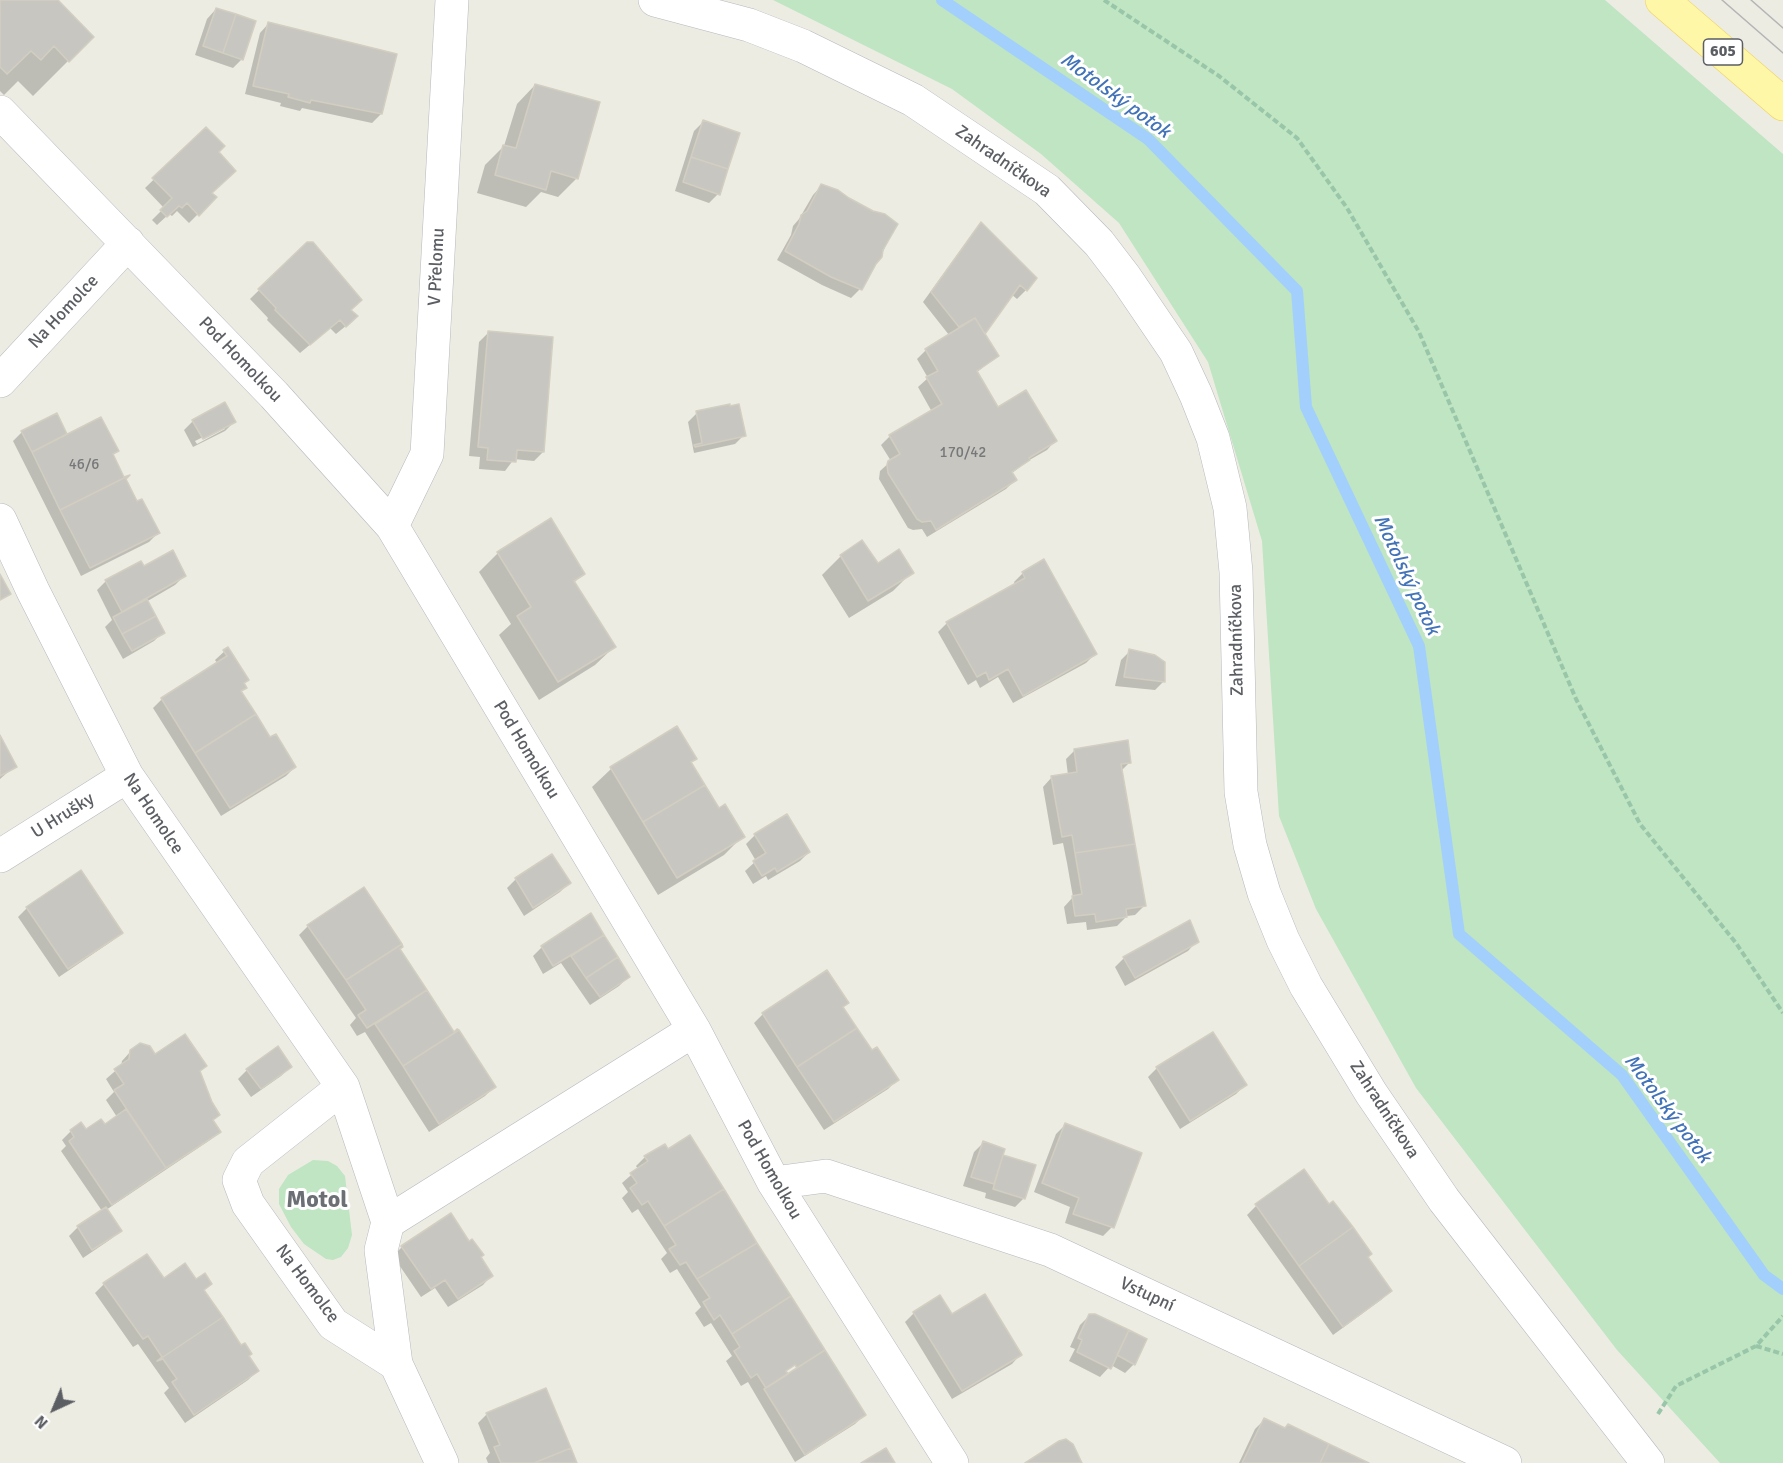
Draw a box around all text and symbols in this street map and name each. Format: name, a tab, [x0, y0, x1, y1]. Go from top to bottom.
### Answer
road number: 605	[1704, 39, 1742, 65]
water label: Motolský potok	[1055, 48, 1175, 144]
street label: Zahradníčkova	[951, 121, 1055, 203]
street label: V Přelomu	[424, 227, 450, 307]
street label: Na Homolce	[24, 271, 104, 353]
street label: Pod Homolkou	[194, 313, 286, 407]
house number: 170/42	[940, 444, 986, 462]
house number: 46/6	[69, 456, 99, 474]
water label: Motolský potok	[1368, 511, 1444, 639]
street label: Zahradníčkova	[1225, 584, 1249, 696]
street label: Pod Homolkou	[488, 697, 564, 803]
street label: Na Homolce	[118, 769, 188, 859]
street label: U Hrušky	[28, 788, 98, 844]
water label: Motolský potok	[1618, 1050, 1716, 1168]
street label: Zahradníčkova	[1344, 1057, 1424, 1163]
street label: Pod Homolkou	[732, 1117, 806, 1223]
district label: Motol	[286, 1187, 348, 1215]
street label: Na Homolce	[270, 1240, 344, 1328]
street label: Vstupní	[1116, 1273, 1178, 1317]
north arrow	[24, 1379, 84, 1439]
text: N	[31, 1411, 52, 1433]

